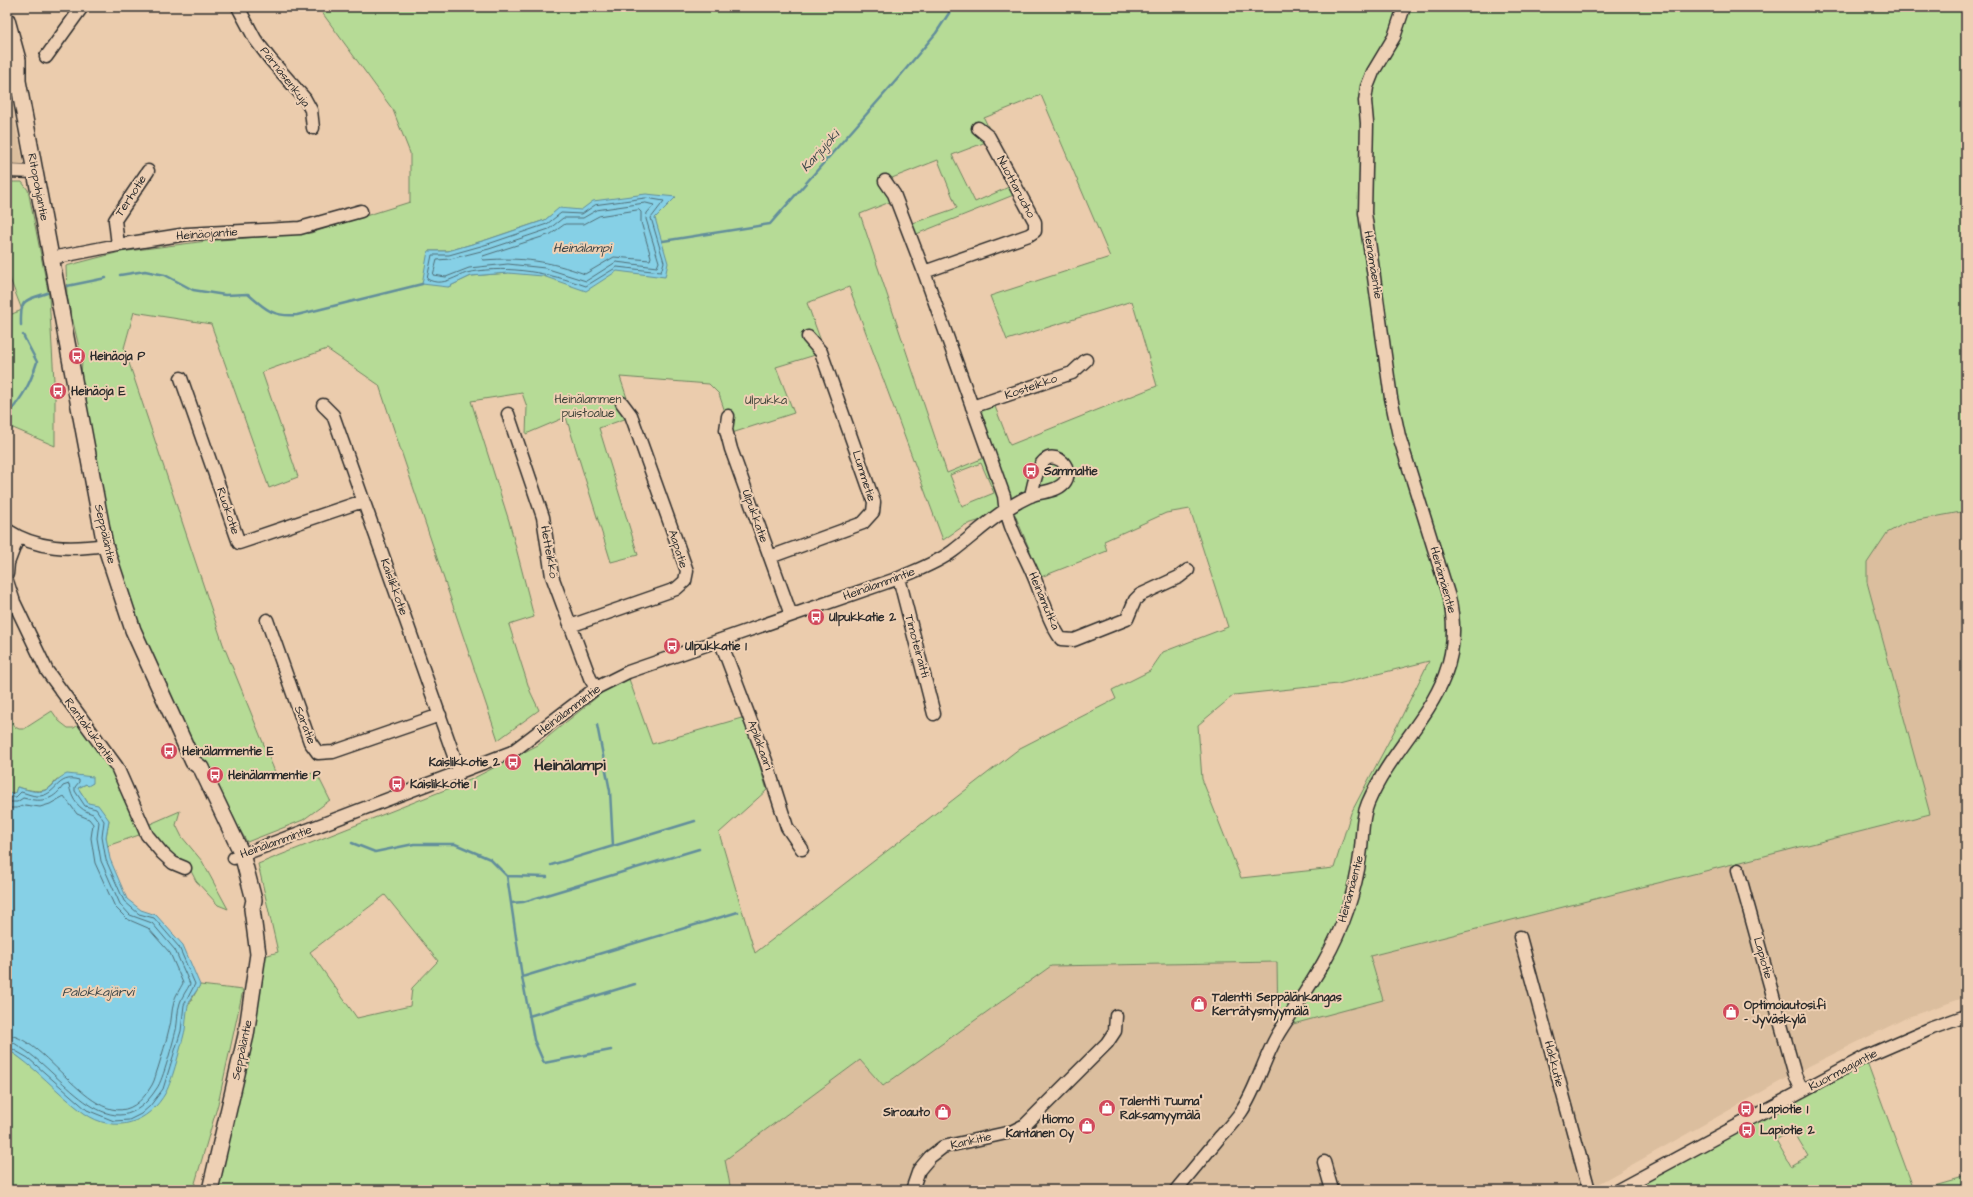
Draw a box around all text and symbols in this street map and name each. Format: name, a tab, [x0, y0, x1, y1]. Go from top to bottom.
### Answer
street label: Pärnäsenkuja	[256, 43, 314, 111]
water label: Karjujoki	[797, 125, 845, 176]
street label: Ritopohjantie	[23, 152, 53, 223]
street label: Nuottaruoho	[992, 153, 1040, 221]
street label: Terhotie	[111, 171, 151, 220]
street label: Heinäojantie	[176, 223, 239, 245]
street label: Heinämäentie	[1359, 230, 1387, 301]
water label: Heinälampi	[553, 239, 613, 257]
bus stop icon: Heinäoja P	[67, 346, 87, 366]
place label: Heinäoja P	[90, 348, 145, 366]
street label: Kosteikko	[1002, 370, 1060, 404]
bus stop icon: Heinäoja E	[48, 381, 68, 401]
place label: Heinäoja E	[71, 383, 126, 401]
park label: Heinälammen puistoalue	[555, 391, 621, 422]
park label: Ulpukka	[745, 392, 787, 409]
street label: Lummetie	[848, 448, 880, 504]
bus stop icon: Sammaltie	[1021, 461, 1041, 481]
place label: Sammaltie	[1043, 463, 1098, 480]
street label: Ruokotie	[212, 485, 244, 537]
street label: Ulpukkatie	[738, 487, 773, 545]
street label: Seppäläntie	[90, 502, 120, 566]
street label: Hetteikkö	[536, 524, 562, 580]
street label: Aapatie	[664, 527, 692, 571]
street label: Heinämäentie	[1425, 545, 1461, 616]
street label: Kaislikkotie	[376, 556, 412, 618]
street label: Heinälammintie	[841, 563, 918, 605]
street label: Heinämutka	[1024, 569, 1064, 633]
bus stop icon: Ulpukkatie 2	[806, 607, 826, 627]
place label: Ulpukkatie 2	[828, 609, 896, 627]
street label: Timoteiraitti	[900, 613, 934, 680]
bus stop icon: Ulpukkatie 1	[662, 636, 682, 656]
place label: Ulpukkatie 1	[684, 638, 747, 656]
street label: Heinälammintie	[534, 680, 605, 739]
street label: Rantakukantie	[60, 695, 120, 768]
street label: Saratie	[290, 703, 320, 747]
street label: Apilakaari	[743, 718, 777, 773]
bus stop icon: Heinälammentie E	[159, 741, 179, 761]
place label: Heinälammentie E	[182, 743, 275, 760]
bus stop icon: Kaislikkotie 2	[503, 752, 523, 772]
place label: Kaislikkotie 2	[429, 754, 500, 771]
district label: Heinälampi	[534, 754, 606, 776]
bus stop icon: Heinälammentie P	[205, 765, 225, 785]
place label: Heinälammentie P	[228, 767, 321, 784]
bus stop icon: Kaislikkotie 1	[387, 774, 407, 794]
place label: Kaislikkotie 1	[410, 776, 476, 793]
street label: Heinälammintie	[238, 821, 315, 863]
street label: Heinämäentie	[1334, 853, 1368, 924]
street label: Lapiotie	[1749, 935, 1777, 981]
water label: Palokkajärvi	[62, 983, 136, 1001]
place label: Talentti Seppälänkangas Kerrätysmyymälä	[1211, 989, 1342, 1021]
shop icon: Talentti Seppälänkangas Kerrätysmyymälä	[1189, 994, 1209, 1014]
place label: Optimoiautosi.fi - Jyväskylä	[1744, 997, 1826, 1029]
shop icon: Optimoiautosi.fi - Jyväskylä	[1721, 1002, 1741, 1022]
street label: Seppäläntie	[227, 1018, 257, 1082]
street label: Hakkutie	[1540, 1039, 1568, 1090]
street label: Kuormaajantie	[1806, 1044, 1881, 1095]
place label: Talentti Tuuma" Raksamyymälä	[1119, 1093, 1202, 1125]
shop icon: Talentti Tuuma" Raksamyymälä	[1097, 1098, 1117, 1118]
bus stop icon: Lapiotie 1	[1736, 1099, 1756, 1119]
place label: Lapiotie 1	[1759, 1101, 1809, 1119]
shop icon: Siroauto	[933, 1102, 953, 1122]
place label: Siroauto	[882, 1104, 930, 1121]
place label: Hiomo Kantanen Oy	[1006, 1111, 1074, 1143]
shop icon: Hiomo Kantanen Oy	[1077, 1116, 1097, 1136]
bus stop icon: Lapiotie 2	[1737, 1120, 1757, 1140]
place label: Lapiotie 2	[1760, 1122, 1815, 1140]
street label: Kankitie	[949, 1128, 994, 1154]

